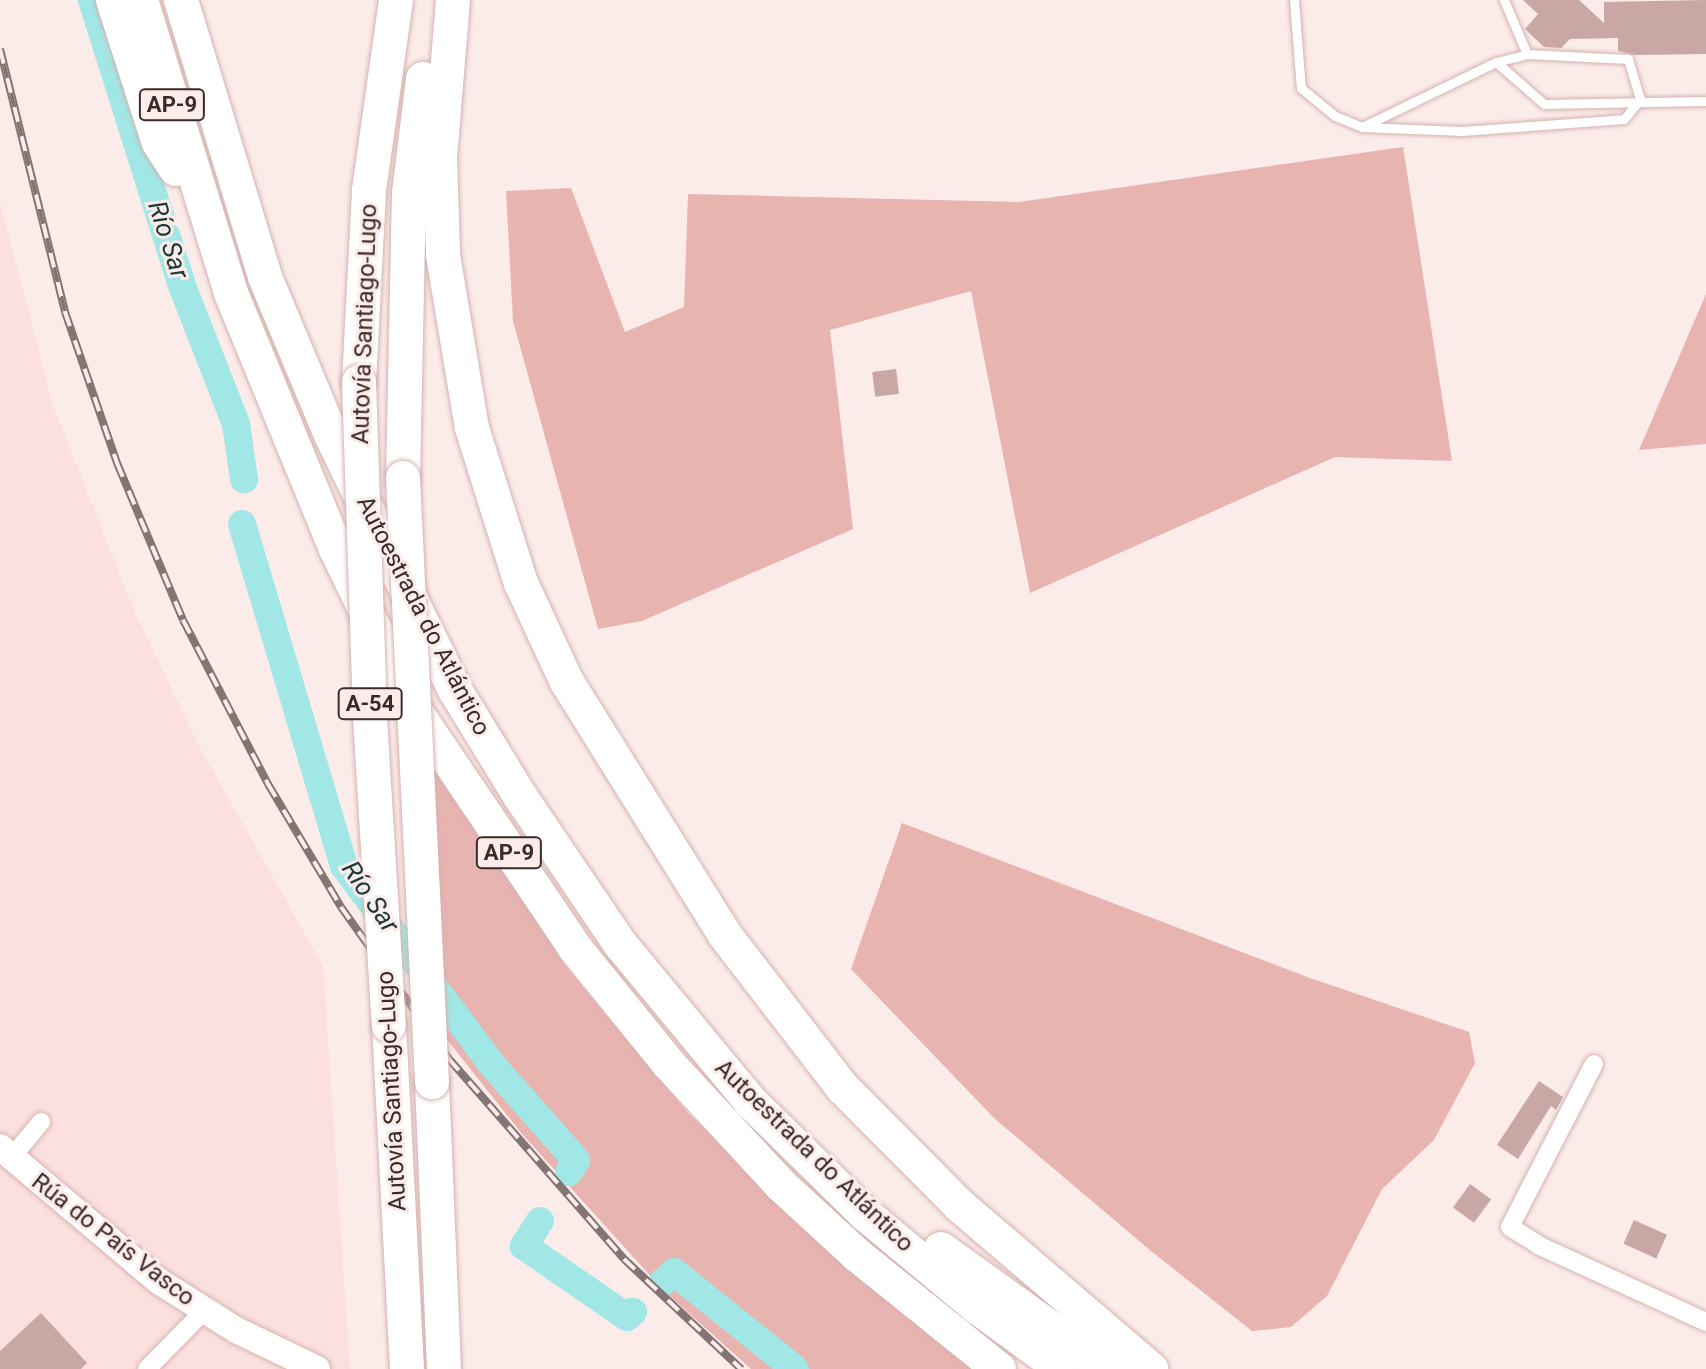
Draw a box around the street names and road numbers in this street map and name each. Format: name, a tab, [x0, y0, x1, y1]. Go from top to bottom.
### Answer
road number: AP-9	[138, 87, 206, 123]
street label: Autovía Santiago-Lugo	[346, 203, 384, 445]
street label: Autoestrada do Atlántico	[350, 491, 496, 741]
road number: A-54	[336, 686, 404, 722]
road number: AP-9	[475, 835, 543, 871]
street label: Autovía Santiago-Lugo	[371, 970, 413, 1212]
street label: Autoestrada do Atlántico	[709, 1054, 919, 1258]
street label: Rúa do País Vasco	[26, 1167, 200, 1313]

